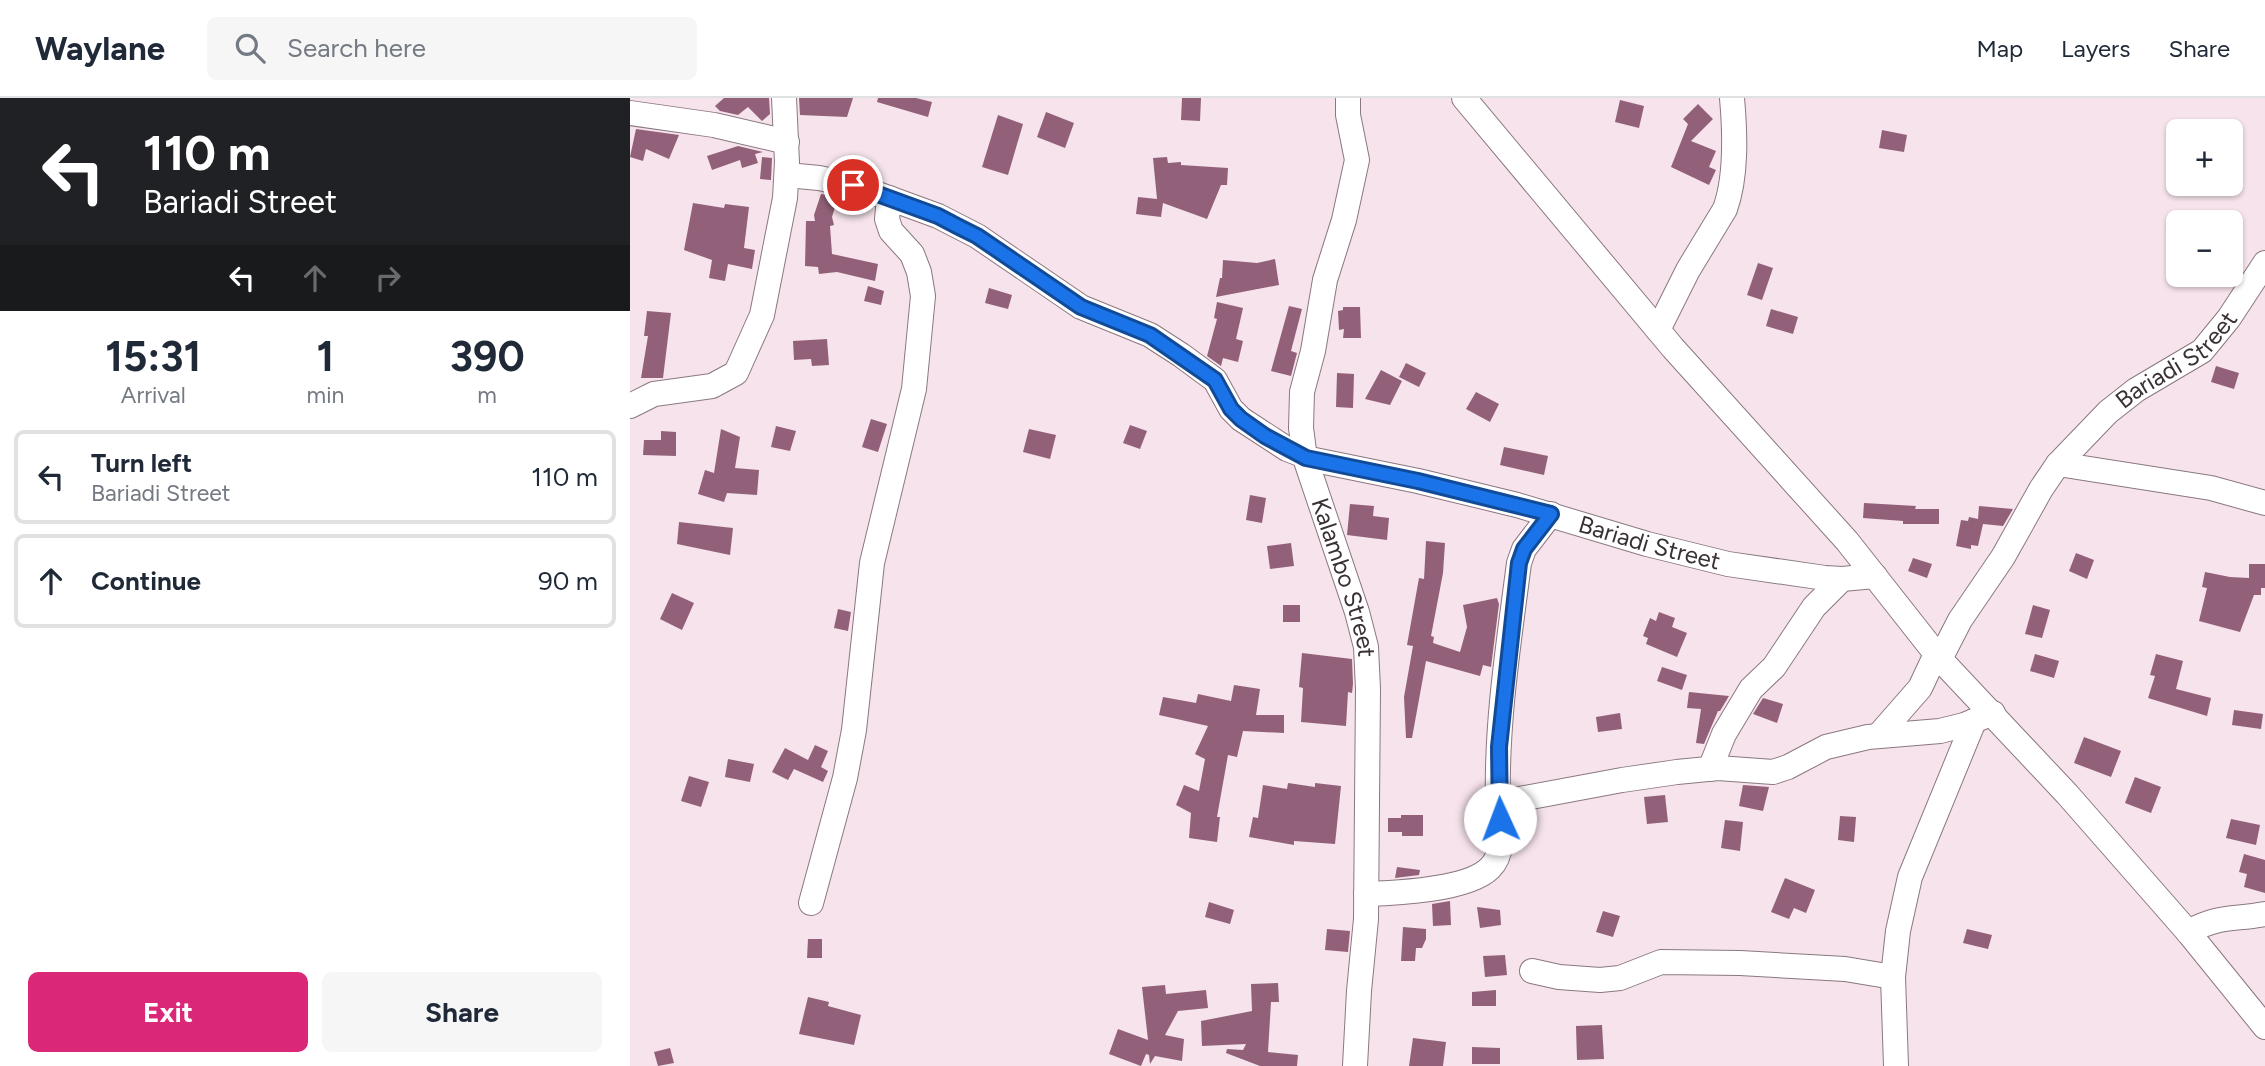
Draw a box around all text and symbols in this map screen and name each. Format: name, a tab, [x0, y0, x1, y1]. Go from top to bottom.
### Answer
search box	[207, 17, 697, 80]
text: Waylane	[35, 29, 165, 68]
icon: search	[231, 29, 269, 67]
text: Search here	[287, 32, 426, 64]
text: Map	[1976, 34, 2023, 63]
text: Layers	[2061, 34, 2130, 63]
text: Share	[2168, 34, 2230, 63]
map controls	[2166, 119, 2243, 287]
button: +	[2166, 119, 2243, 196]
text: 110 m	[143, 123, 271, 182]
icon: left	[28, 126, 119, 217]
pin	[823, 155, 883, 215]
icon: arrive	[834, 166, 872, 204]
text: Bariadi Street	[143, 183, 337, 221]
button: −	[2166, 210, 2243, 287]
icon: left	[223, 259, 261, 297]
icon: ahead	[296, 259, 334, 297]
icon: right	[369, 259, 407, 297]
street label: Bariadi Street	[2110, 306, 2243, 415]
text: 15:31	[105, 331, 201, 382]
text: 1	[317, 331, 334, 382]
text: 390	[450, 331, 525, 382]
text: Arrival	[121, 381, 186, 409]
text: min	[307, 381, 344, 409]
text: m	[477, 381, 497, 409]
text: Turn left	[91, 447, 192, 479]
icon: left	[32, 458, 70, 496]
text: 110 m	[531, 461, 598, 493]
text: Bariadi Street	[91, 479, 231, 507]
street label: Kalambo Street	[1306, 494, 1381, 658]
street label: Bariadi Street	[1575, 509, 1723, 576]
icon: ahead	[32, 562, 70, 600]
text: Continue	[91, 565, 201, 597]
text: 90 m	[538, 565, 598, 597]
position arrow	[1463, 782, 1537, 856]
button: Exit	[28, 972, 308, 1052]
button: Share	[322, 972, 602, 1052]

